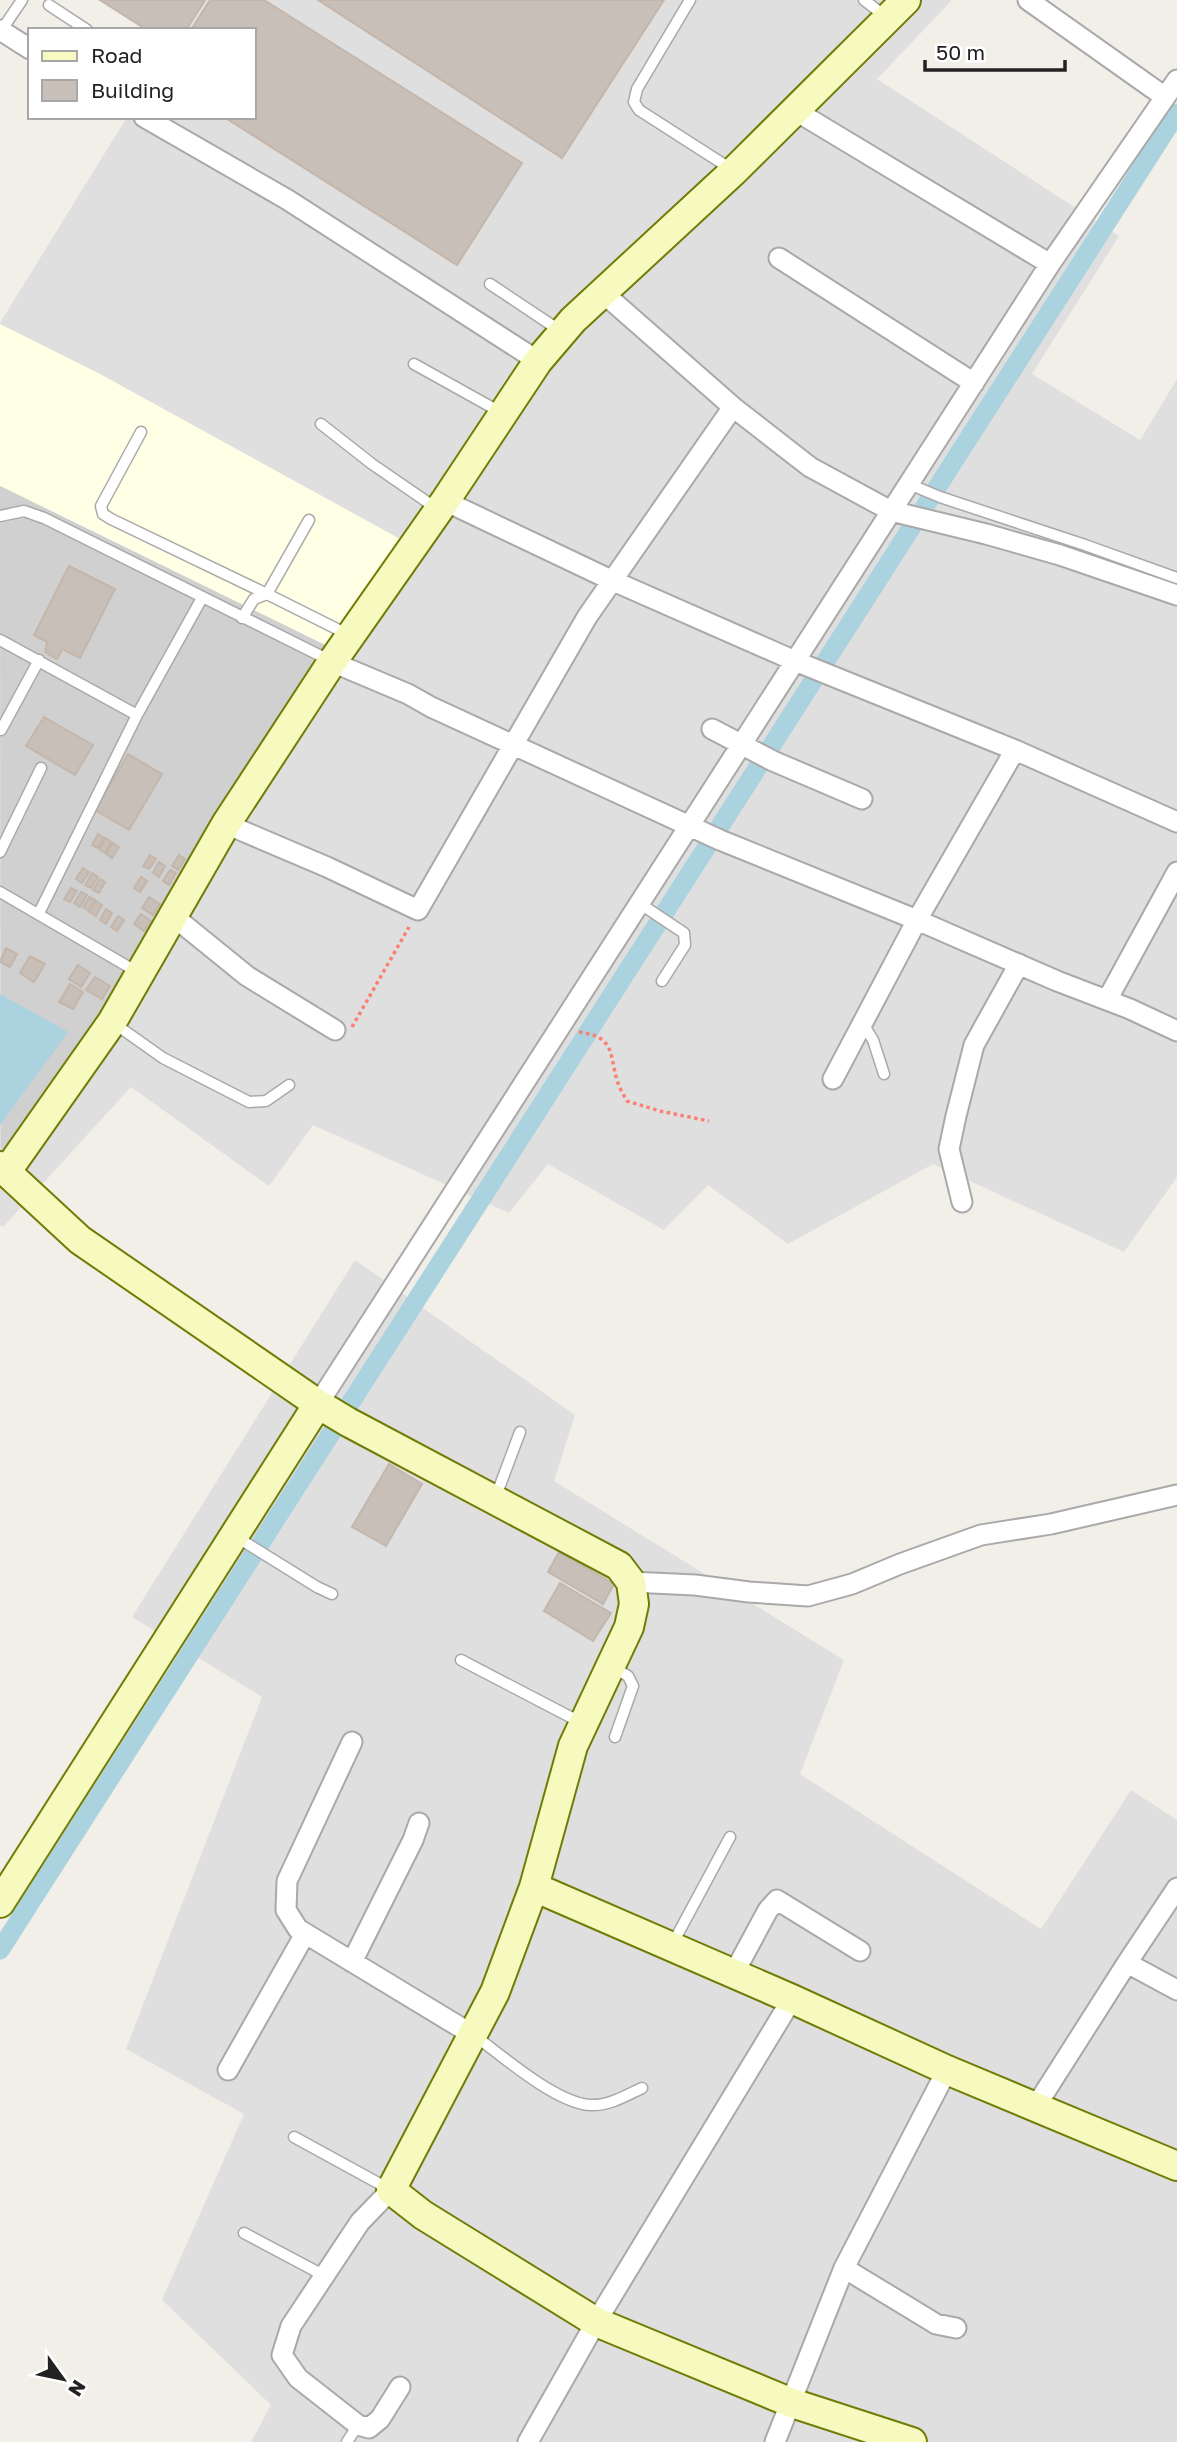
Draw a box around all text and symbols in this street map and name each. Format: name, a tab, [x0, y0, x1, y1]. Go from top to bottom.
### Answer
legend	[28, 28, 256, 119]
scale bar	[925, 28, 1065, 72]
text: 50 m	[936, 39, 985, 65]
text: Road	[91, 42, 142, 68]
text: Building	[91, 77, 174, 103]
north arrow	[28, 2344, 98, 2414]
text: N	[64, 2376, 91, 2401]

